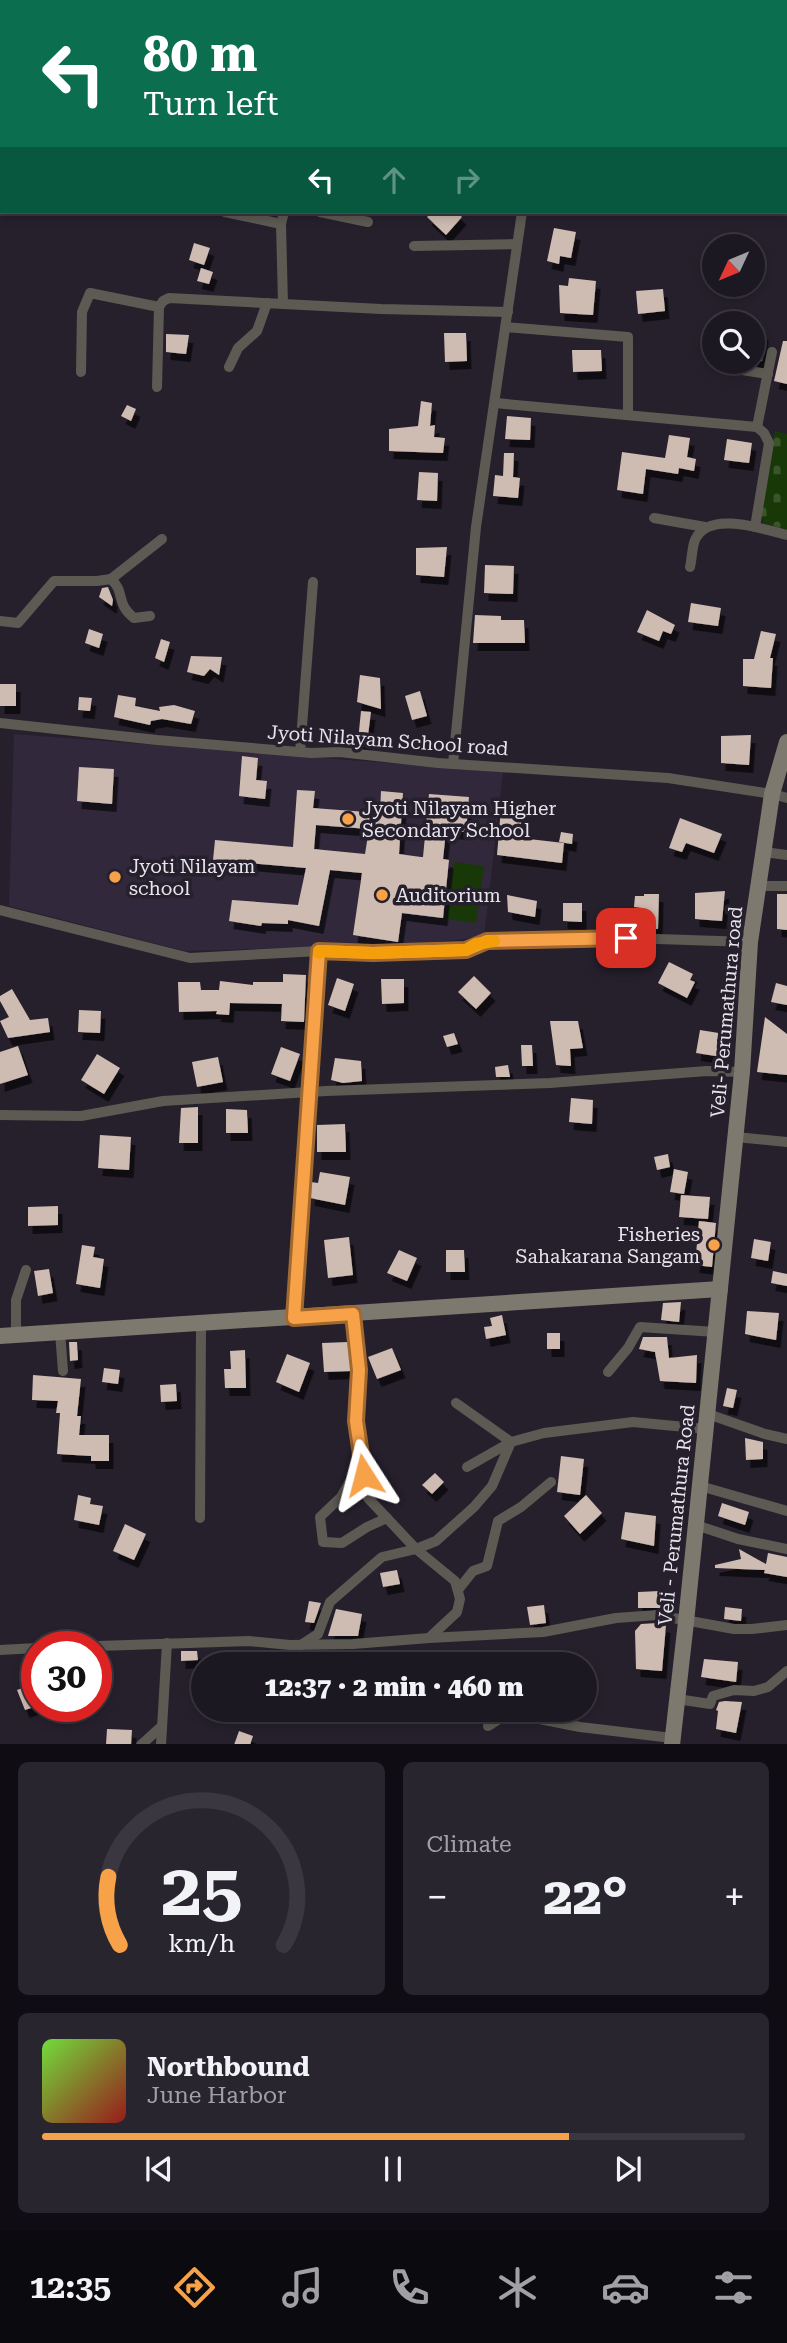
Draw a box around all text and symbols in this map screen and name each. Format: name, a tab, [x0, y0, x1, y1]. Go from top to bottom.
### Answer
text: 80 m	[143, 26, 258, 83]
icon: left	[28, 28, 119, 119]
text: Turn left	[143, 85, 278, 123]
icon: left	[302, 161, 340, 199]
icon: ahead	[375, 161, 413, 199]
icon: right	[448, 161, 486, 199]
north arrow	[702, 234, 765, 298]
map controls	[702, 234, 765, 374]
button: search	[702, 311, 765, 374]
street label: Jyoti Nilayam School road	[267, 721, 509, 760]
place label: Jyoti Nilayam Higher Secondary School	[362, 797, 556, 842]
marker: Jyoti Nilayam Higher Secondary School	[340, 811, 356, 827]
place label: Jyoti Nilayam school	[129, 855, 255, 900]
marker: Jyoti Nilayam school	[107, 869, 123, 885]
place label: Auditorium	[396, 884, 501, 907]
marker: Auditorium	[374, 887, 390, 903]
street label: Veli- Perumathura road	[706, 905, 747, 1119]
pin	[596, 908, 656, 968]
icon: arrive	[607, 919, 645, 957]
place label: Fisheries Sahakarana Sangam	[516, 1223, 700, 1268]
marker: Fisheries Sahakarana Sangam	[706, 1237, 722, 1253]
street label: Veli - Perumathura Road	[653, 1403, 700, 1627]
position arrow	[327, 1438, 401, 1512]
speed limit sign: 30	[21, 1631, 112, 1722]
text: 12:37 · 2 min · 460 m	[264, 1672, 524, 1702]
text: Climate	[427, 1831, 512, 1858]
text: 25	[160, 1848, 242, 1933]
text: 22°	[544, 1866, 628, 1927]
text: −	[427, 1875, 448, 1919]
text: +	[724, 1875, 745, 1919]
text: km/h	[168, 1928, 235, 1957]
text: Northbound	[147, 2052, 310, 2082]
text: June Harbor	[147, 2082, 287, 2109]
icon: previous	[140, 2150, 178, 2188]
icon: pause	[374, 2150, 412, 2188]
icon: next	[609, 2150, 647, 2188]
icon: directions	[170, 2263, 219, 2312]
icon: music	[278, 2263, 327, 2312]
icon: phone	[385, 2263, 434, 2312]
icon: climate	[493, 2263, 542, 2312]
icon: car	[601, 2263, 650, 2312]
icon: filters	[709, 2263, 758, 2312]
text: 12:35	[29, 2268, 111, 2306]

